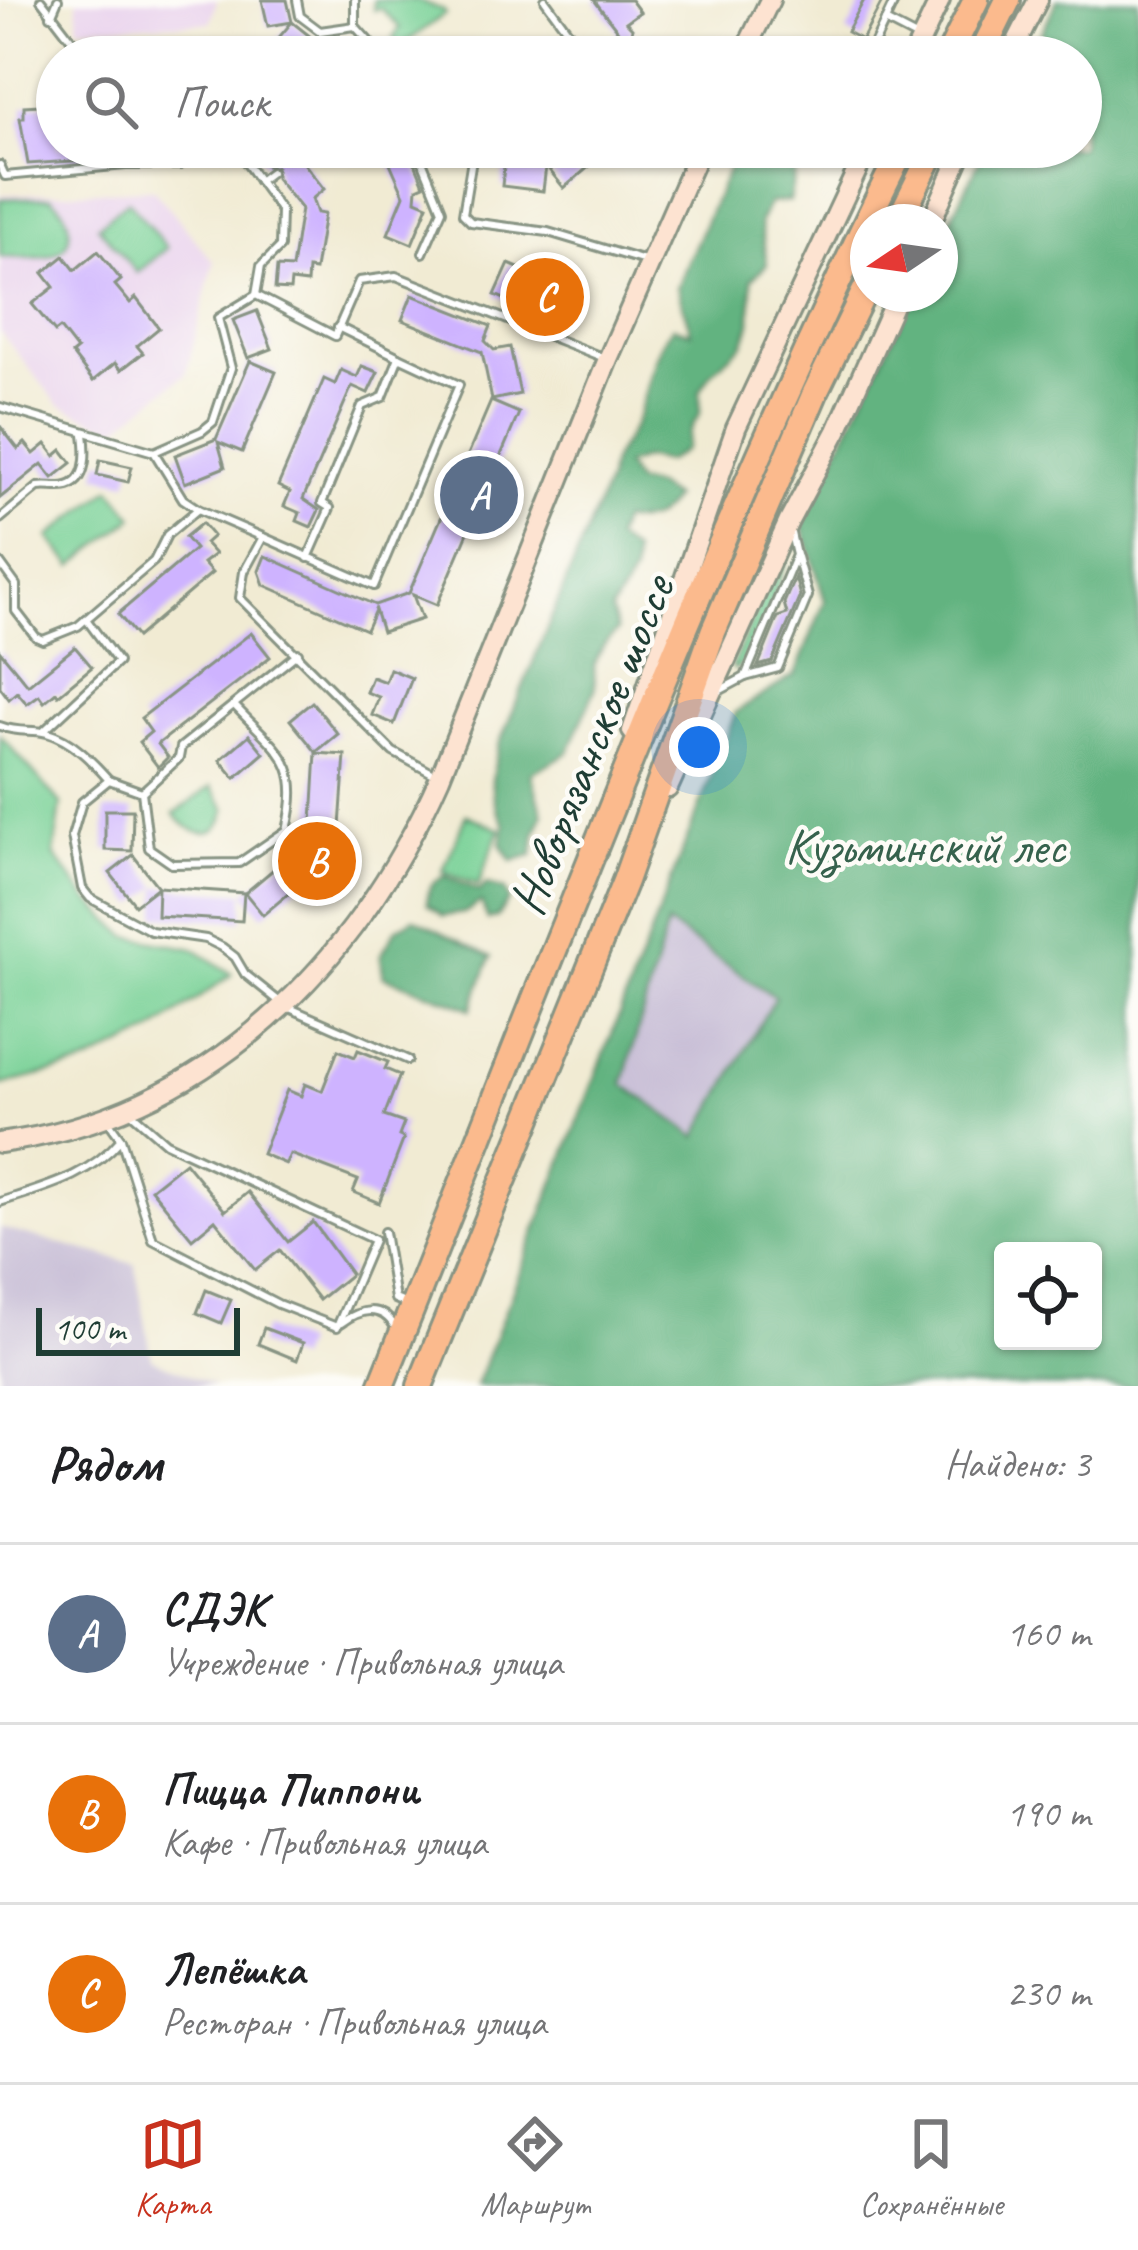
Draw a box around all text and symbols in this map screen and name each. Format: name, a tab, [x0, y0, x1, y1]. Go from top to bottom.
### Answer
search box	[36, 36, 1102, 168]
icon: search	[78, 69, 144, 135]
text: Поиск	[174, 74, 269, 131]
north arrow	[850, 204, 958, 312]
pin: C	[506, 252, 584, 342]
pin: A	[440, 450, 518, 540]
street label: Новорязанское шоссе	[494, 563, 689, 924]
your location	[669, 717, 729, 777]
park label: Кузьминский лес	[785, 814, 1067, 878]
pin: B	[278, 816, 356, 906]
map controls	[994, 1242, 1102, 1350]
button: locate	[994, 1242, 1102, 1350]
scale bar	[36, 1302, 240, 1355]
text: 100 m	[54, 1308, 125, 1350]
text: Рядом	[48, 1432, 162, 1496]
text: Найдено: 3	[945, 1440, 1090, 1489]
text: СДЭК	[162, 1581, 265, 1638]
text: A	[77, 1609, 97, 1658]
text: 160 m	[1006, 1609, 1090, 1658]
text: Учреждение · Привольная улица	[162, 1638, 563, 1687]
text: Пицца Пиппони	[162, 1761, 419, 1818]
text: B	[77, 1789, 97, 1838]
text: 190 m	[1006, 1789, 1090, 1838]
text: Кафе · Привольная улица	[162, 1818, 487, 1867]
text: Лепёшка	[162, 1941, 304, 1998]
text: C	[78, 1969, 96, 2018]
text: 230 m	[1006, 1969, 1090, 2018]
text: Ресторан · Привольная улица	[162, 1998, 546, 2047]
tab: Карта	[135, 2111, 211, 2225]
tab: Маршрут	[481, 2111, 590, 2225]
tab: Сохранённые	[860, 2111, 1003, 2225]

